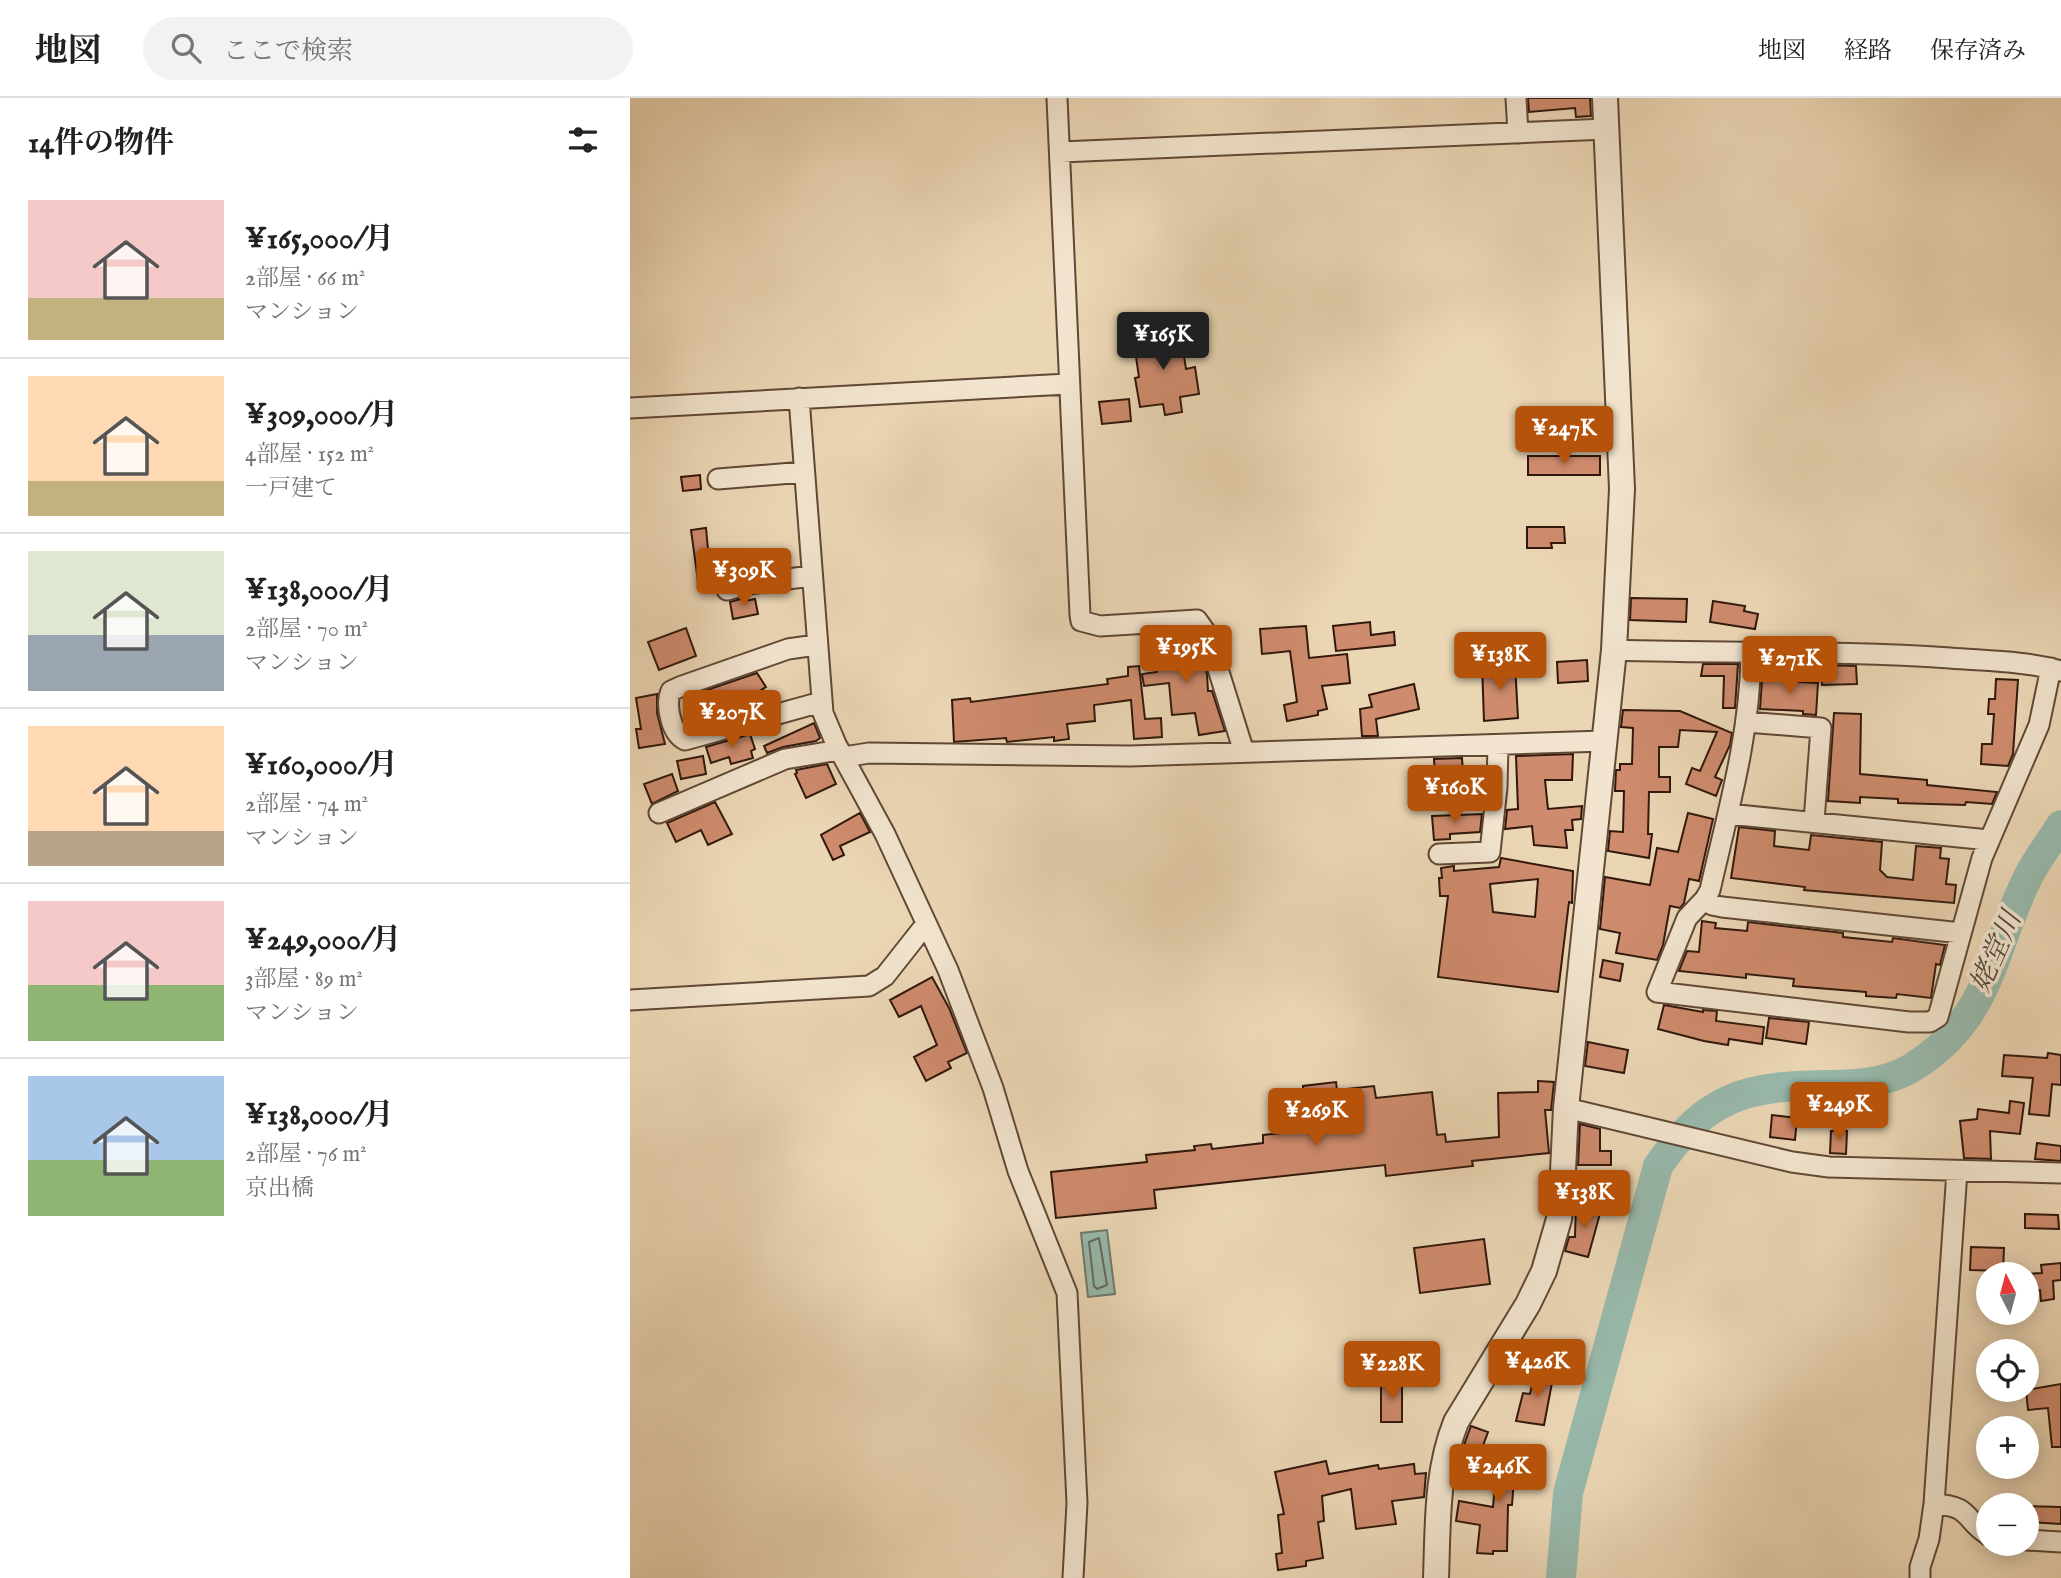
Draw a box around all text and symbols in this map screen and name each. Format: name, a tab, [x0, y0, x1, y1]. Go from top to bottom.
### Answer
search box	[143, 17, 633, 80]
icon: search	[167, 29, 205, 67]
text: 地図	[35, 31, 101, 73]
text: ここで検索	[223, 35, 353, 68]
text: 地図	[1758, 36, 1806, 67]
text: 経路	[1844, 36, 1892, 67]
text: 保存済み	[1930, 36, 2026, 67]
icon: filters	[564, 121, 602, 159]
text: 14件の物件	[28, 125, 174, 163]
text: ¥165,000/月	[245, 221, 394, 259]
icon: home	[84, 228, 168, 312]
text: 2部屋 · 66 m²	[245, 264, 366, 293]
text: マンション	[245, 298, 359, 327]
pin: ¥165K	[1114, 313, 1212, 372]
text: ¥165K	[1133, 320, 1193, 349]
text: ¥309,000/月	[245, 397, 398, 435]
icon: home	[84, 404, 168, 488]
pin: ¥247K	[1515, 406, 1613, 466]
text: ¥247K	[1531, 414, 1597, 443]
text: 4部屋 · 152 m²	[245, 440, 374, 469]
text: 一戸建て	[245, 474, 337, 503]
pin: ¥309K	[695, 548, 793, 608]
text: ¥309K	[712, 556, 776, 585]
text: ¥138,000/月	[245, 572, 393, 610]
icon: home	[84, 579, 168, 663]
text: 2部屋 · 70 m²	[245, 615, 368, 644]
pin: ¥195K	[1137, 626, 1235, 685]
pin: ¥138K	[1451, 632, 1549, 692]
text: ¥195K	[1156, 633, 1216, 662]
pin: ¥271K	[1741, 636, 1839, 696]
text: ¥138K	[1470, 640, 1530, 669]
text: ¥271K	[1758, 644, 1822, 673]
text: マンション	[245, 649, 359, 678]
pin: ¥207K	[683, 690, 781, 750]
text: ¥207K	[699, 698, 765, 727]
text: ¥160,000/月	[245, 747, 398, 785]
icon: home	[84, 754, 168, 838]
pin: ¥160K	[1406, 766, 1504, 825]
text: ¥160K	[1424, 773, 1486, 802]
text: 2部屋 · 74 m²	[245, 790, 368, 819]
text: マンション	[245, 824, 359, 853]
water label: 姥堂川	[1964, 904, 2031, 997]
text: ¥249,000/月	[245, 922, 401, 960]
icon: home	[84, 929, 168, 1013]
text: 3部屋 · 89 m²	[245, 965, 363, 994]
text: マンション	[245, 999, 359, 1028]
pin: ¥249K	[1790, 1082, 1888, 1142]
pin: ¥269K	[1267, 1088, 1365, 1148]
text: ¥249K	[1806, 1090, 1872, 1119]
text: ¥269K	[1284, 1096, 1348, 1125]
text: ¥138,000/月	[245, 1097, 393, 1135]
icon: home	[84, 1104, 168, 1188]
text: 2部屋 · 76 m²	[245, 1140, 367, 1169]
pin: ¥138K	[1535, 1170, 1633, 1230]
text: 京出橋	[245, 1174, 314, 1203]
text: ¥138K	[1554, 1178, 1614, 1207]
north arrow	[1976, 1262, 2039, 1325]
map controls	[1976, 1262, 2039, 1556]
button: locate	[1976, 1339, 2039, 1402]
pin: ¥426K	[1488, 1340, 1586, 1399]
pin: ¥228K	[1343, 1342, 1441, 1401]
text: ¥426K	[1504, 1347, 1570, 1376]
text: ¥228K	[1360, 1349, 1424, 1378]
button: +	[1976, 1416, 2039, 1479]
pin: ¥246K	[1449, 1444, 1547, 1504]
text: ¥246K	[1465, 1452, 1531, 1481]
button: −	[1976, 1493, 2039, 1556]

